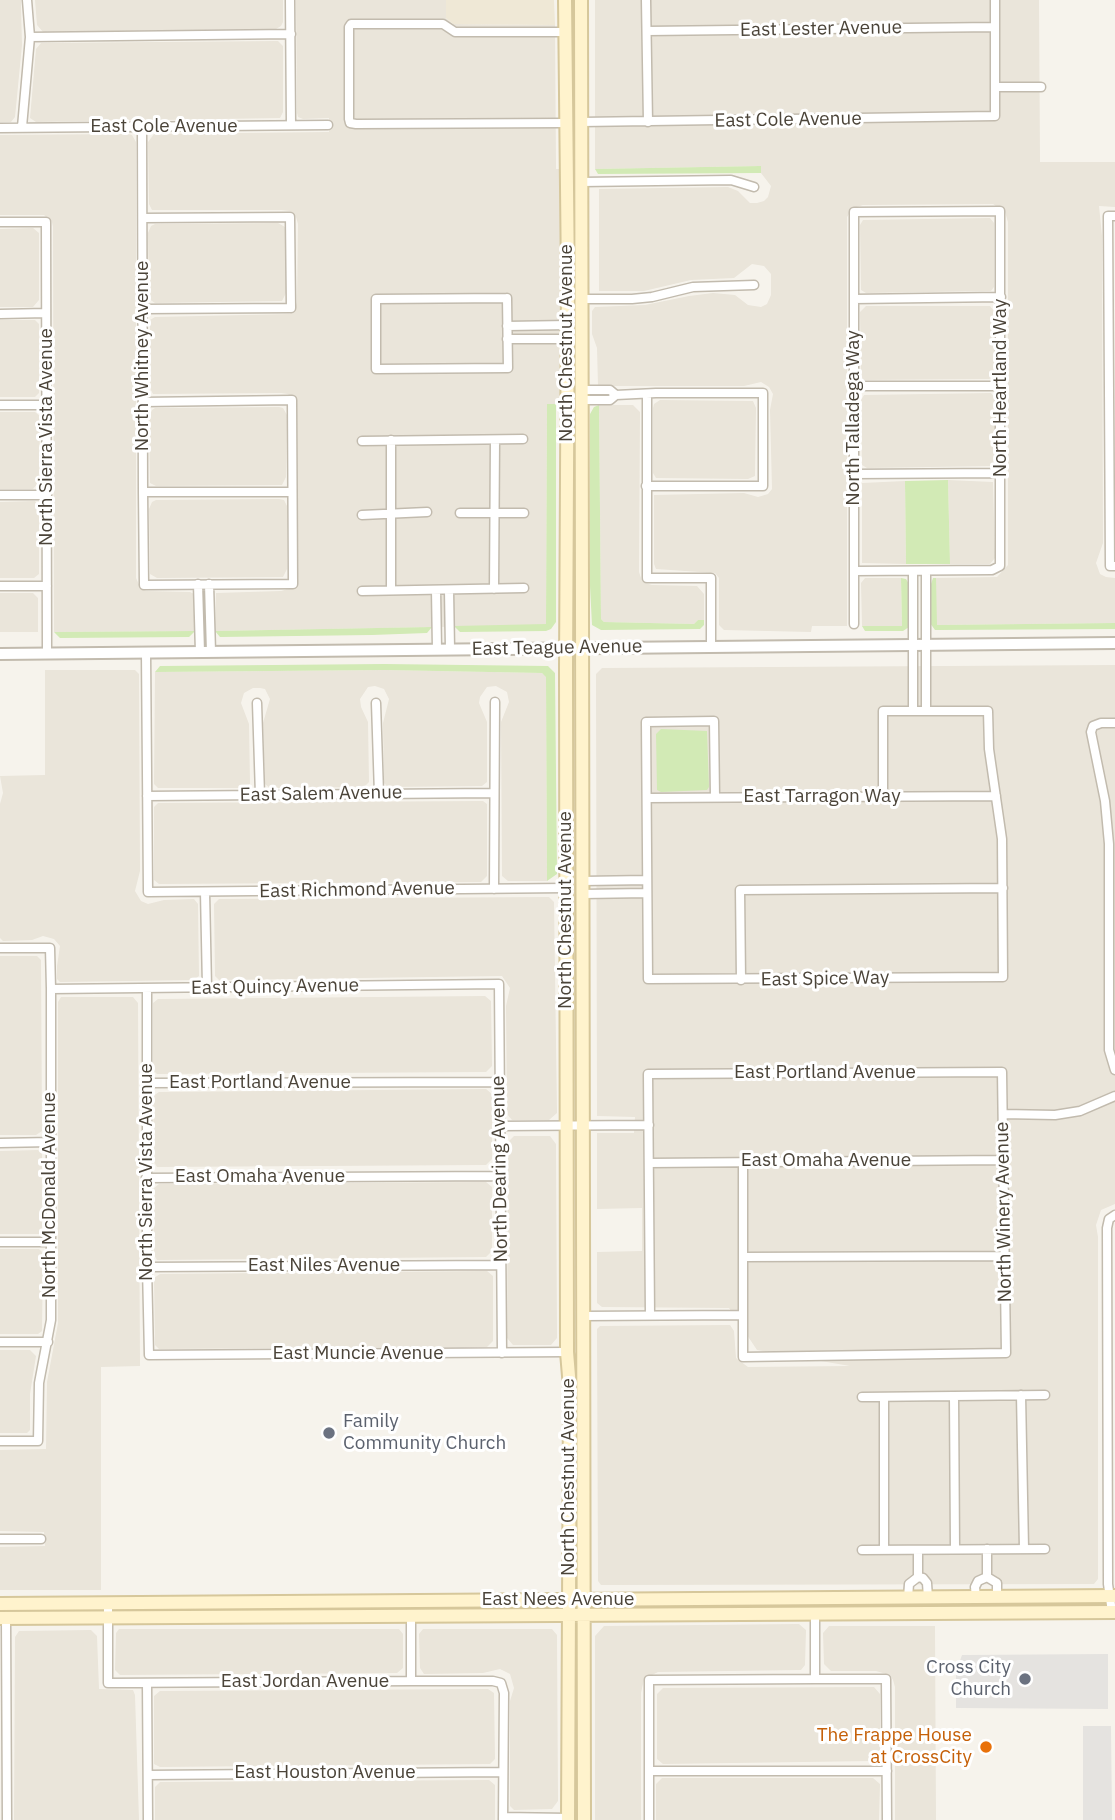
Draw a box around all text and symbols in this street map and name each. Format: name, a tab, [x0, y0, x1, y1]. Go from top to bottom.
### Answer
street label: East Lester Avenue	[740, 16, 902, 42]
street label: East Cole Avenue	[714, 107, 862, 133]
street label: East Cole Avenue	[90, 116, 238, 138]
street label: North Chestnut Avenue	[556, 244, 578, 442]
street label: North Whitney Avenue	[132, 261, 154, 451]
street label: North Heartland Way	[990, 299, 1012, 477]
street label: North Sierra Vista Avenue	[36, 328, 58, 546]
street label: North Talladega Way	[843, 330, 865, 506]
street label: East Teague Avenue	[471, 635, 643, 661]
street label: East Salem Avenue	[239, 781, 403, 807]
street label: East Tarragon Way	[743, 786, 901, 808]
street label: North Chestnut Avenue	[555, 811, 577, 1009]
street label: East Richmond Avenue	[259, 877, 455, 903]
street label: East Spice Way	[760, 966, 890, 992]
street label: East Quincy Avenue	[191, 974, 359, 1000]
street label: East Portland Avenue	[734, 1062, 916, 1084]
street label: North Sierra Vista Avenue	[136, 1063, 158, 1281]
street label: East Portland Avenue	[169, 1072, 351, 1094]
street label: North Dearing Avenue	[487, 1075, 513, 1263]
street label: North McDonald Avenue	[39, 1092, 61, 1298]
street label: North Winery Avenue	[991, 1122, 1017, 1302]
street label: East Omaha Avenue	[741, 1150, 911, 1172]
street label: East Omaha Avenue	[175, 1166, 345, 1188]
street label: East Niles Avenue	[248, 1255, 400, 1277]
street label: East Muncie Avenue	[272, 1343, 444, 1365]
street label: North Chestnut Avenue	[558, 1378, 580, 1576]
place label: Family Community Church	[343, 1411, 506, 1455]
marker: Family Community Church	[321, 1425, 337, 1441]
street label: East Nees Avenue	[482, 1589, 634, 1611]
place label: Cross City Church	[926, 1657, 1011, 1701]
street label: East Jordan Avenue	[221, 1671, 389, 1693]
marker: Cross City Church	[1017, 1671, 1033, 1687]
place label: The Frappe House at CrossCity	[817, 1725, 972, 1769]
marker: The Frappe House at CrossCity	[978, 1739, 994, 1755]
street label: East Houston Avenue	[234, 1762, 416, 1784]

